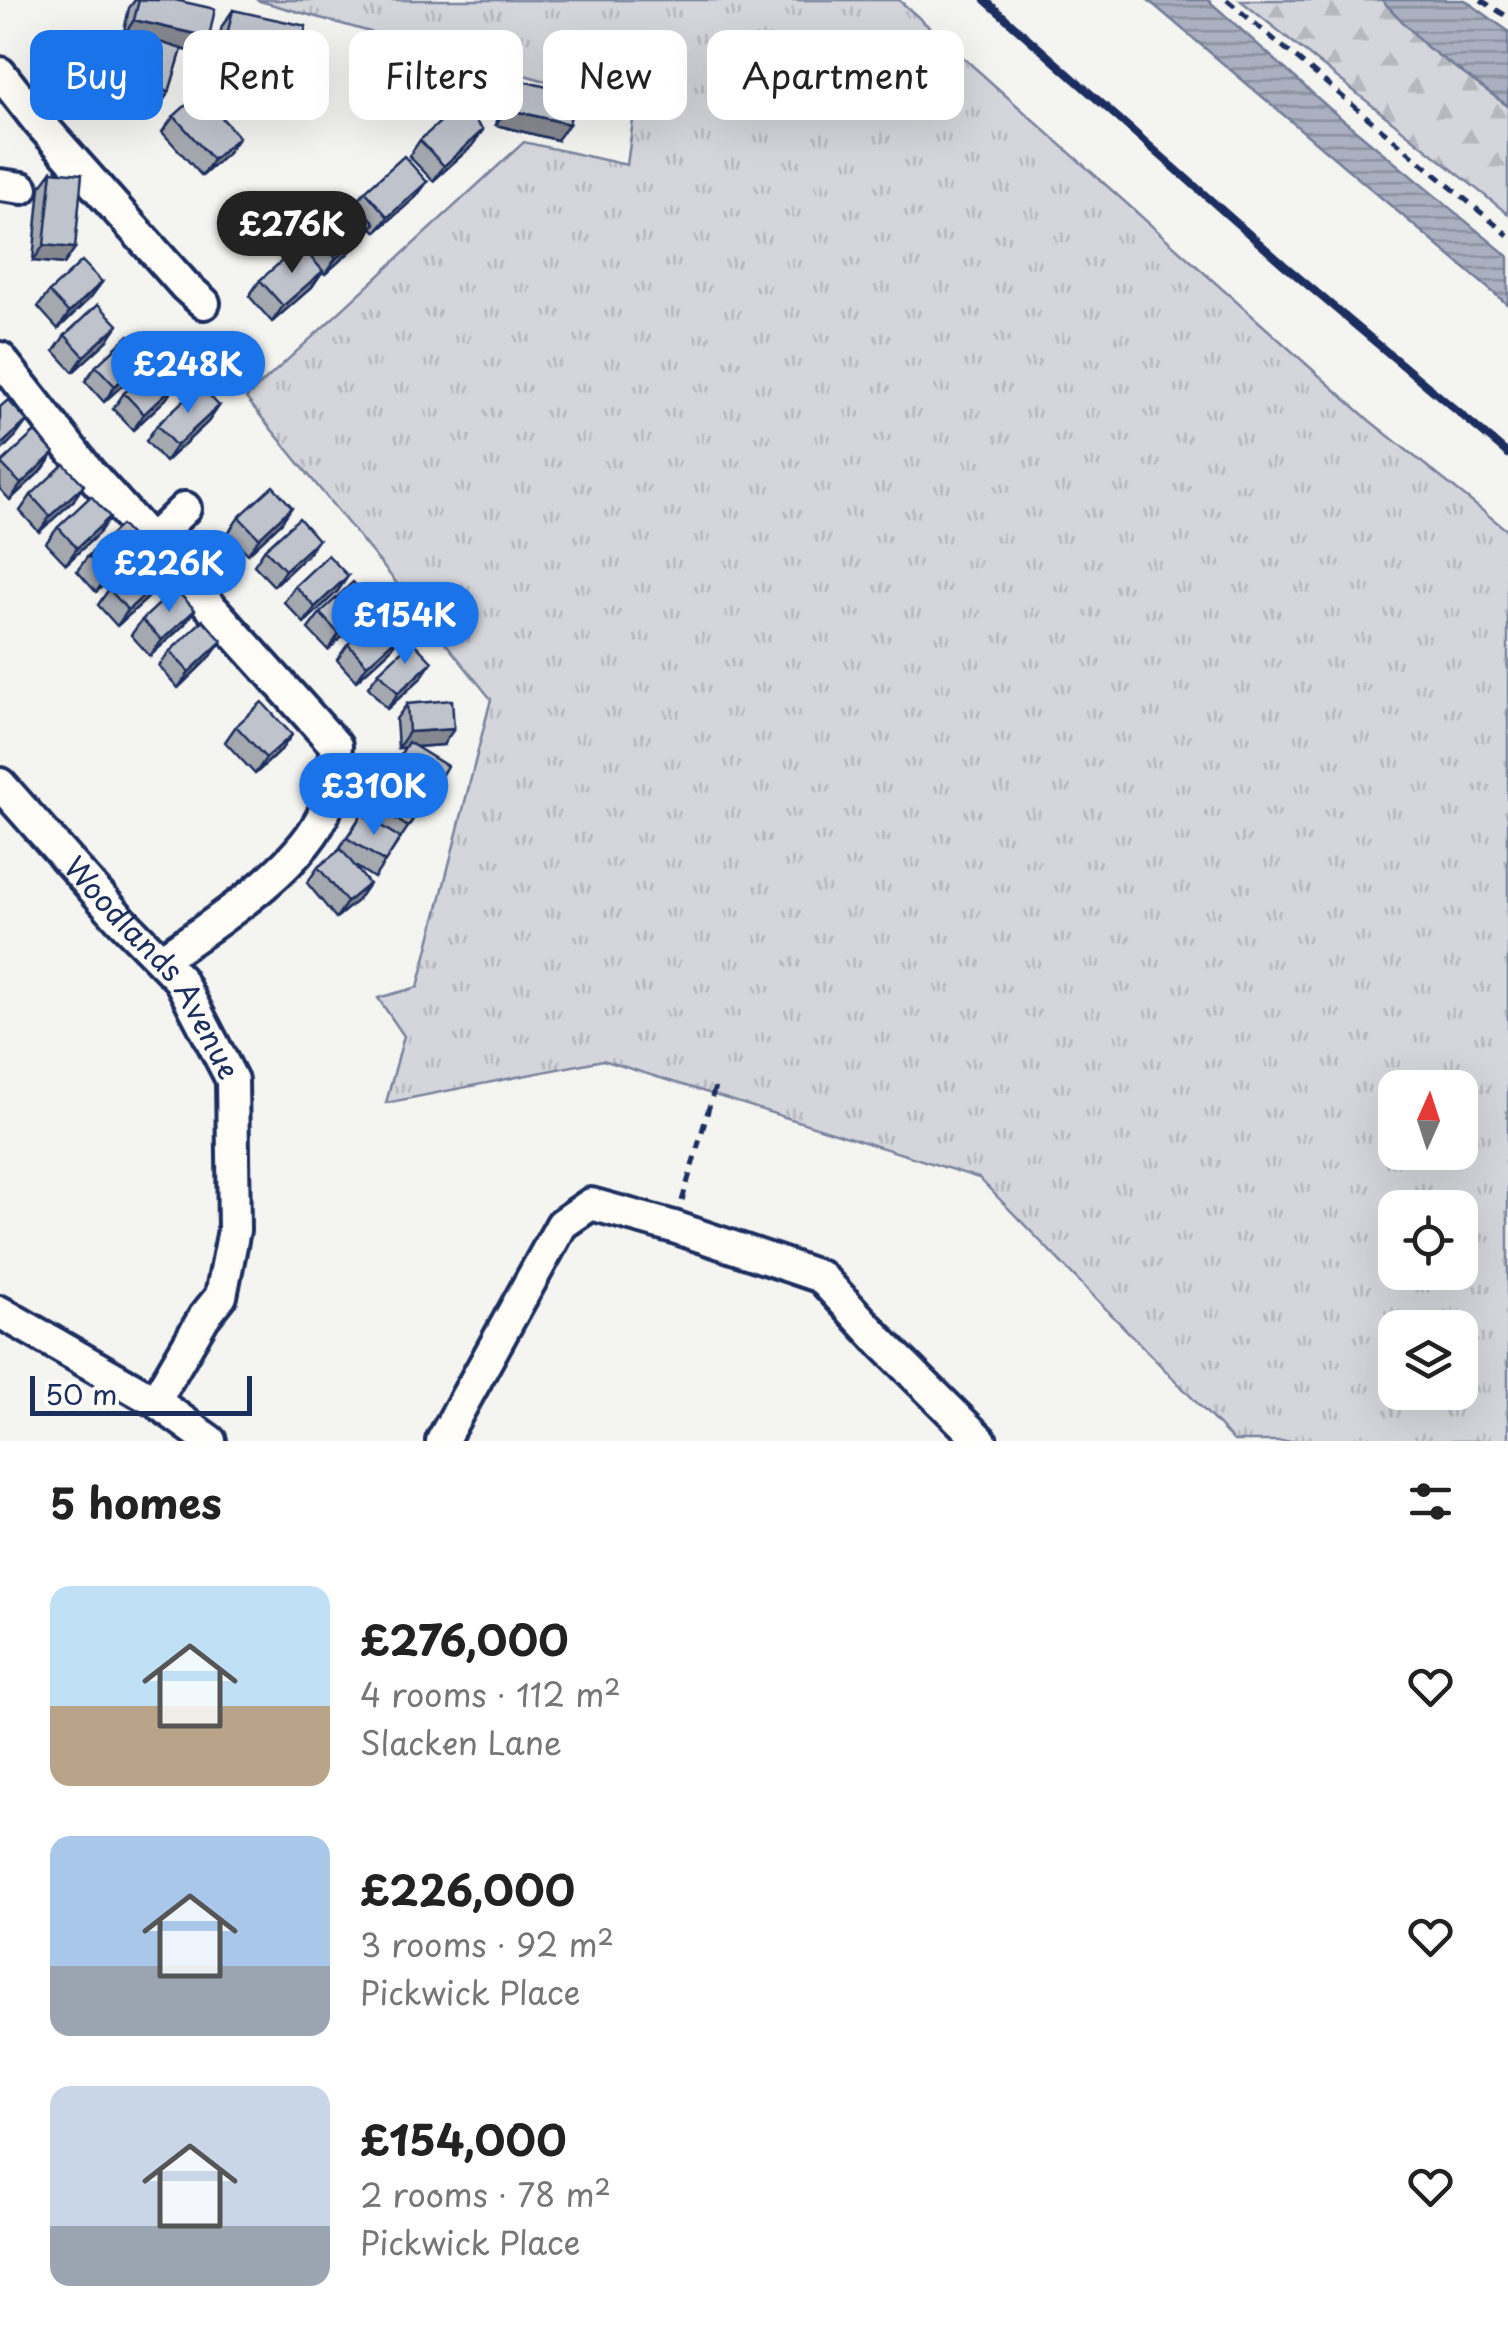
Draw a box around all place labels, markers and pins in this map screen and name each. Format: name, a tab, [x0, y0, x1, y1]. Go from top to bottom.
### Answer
pin: £276K	[222, 191, 362, 276]
pin: £248K	[118, 331, 258, 416]
pin: £226K	[99, 530, 239, 615]
pin: £154K	[335, 582, 475, 667]
pin: £310K	[304, 753, 444, 838]

